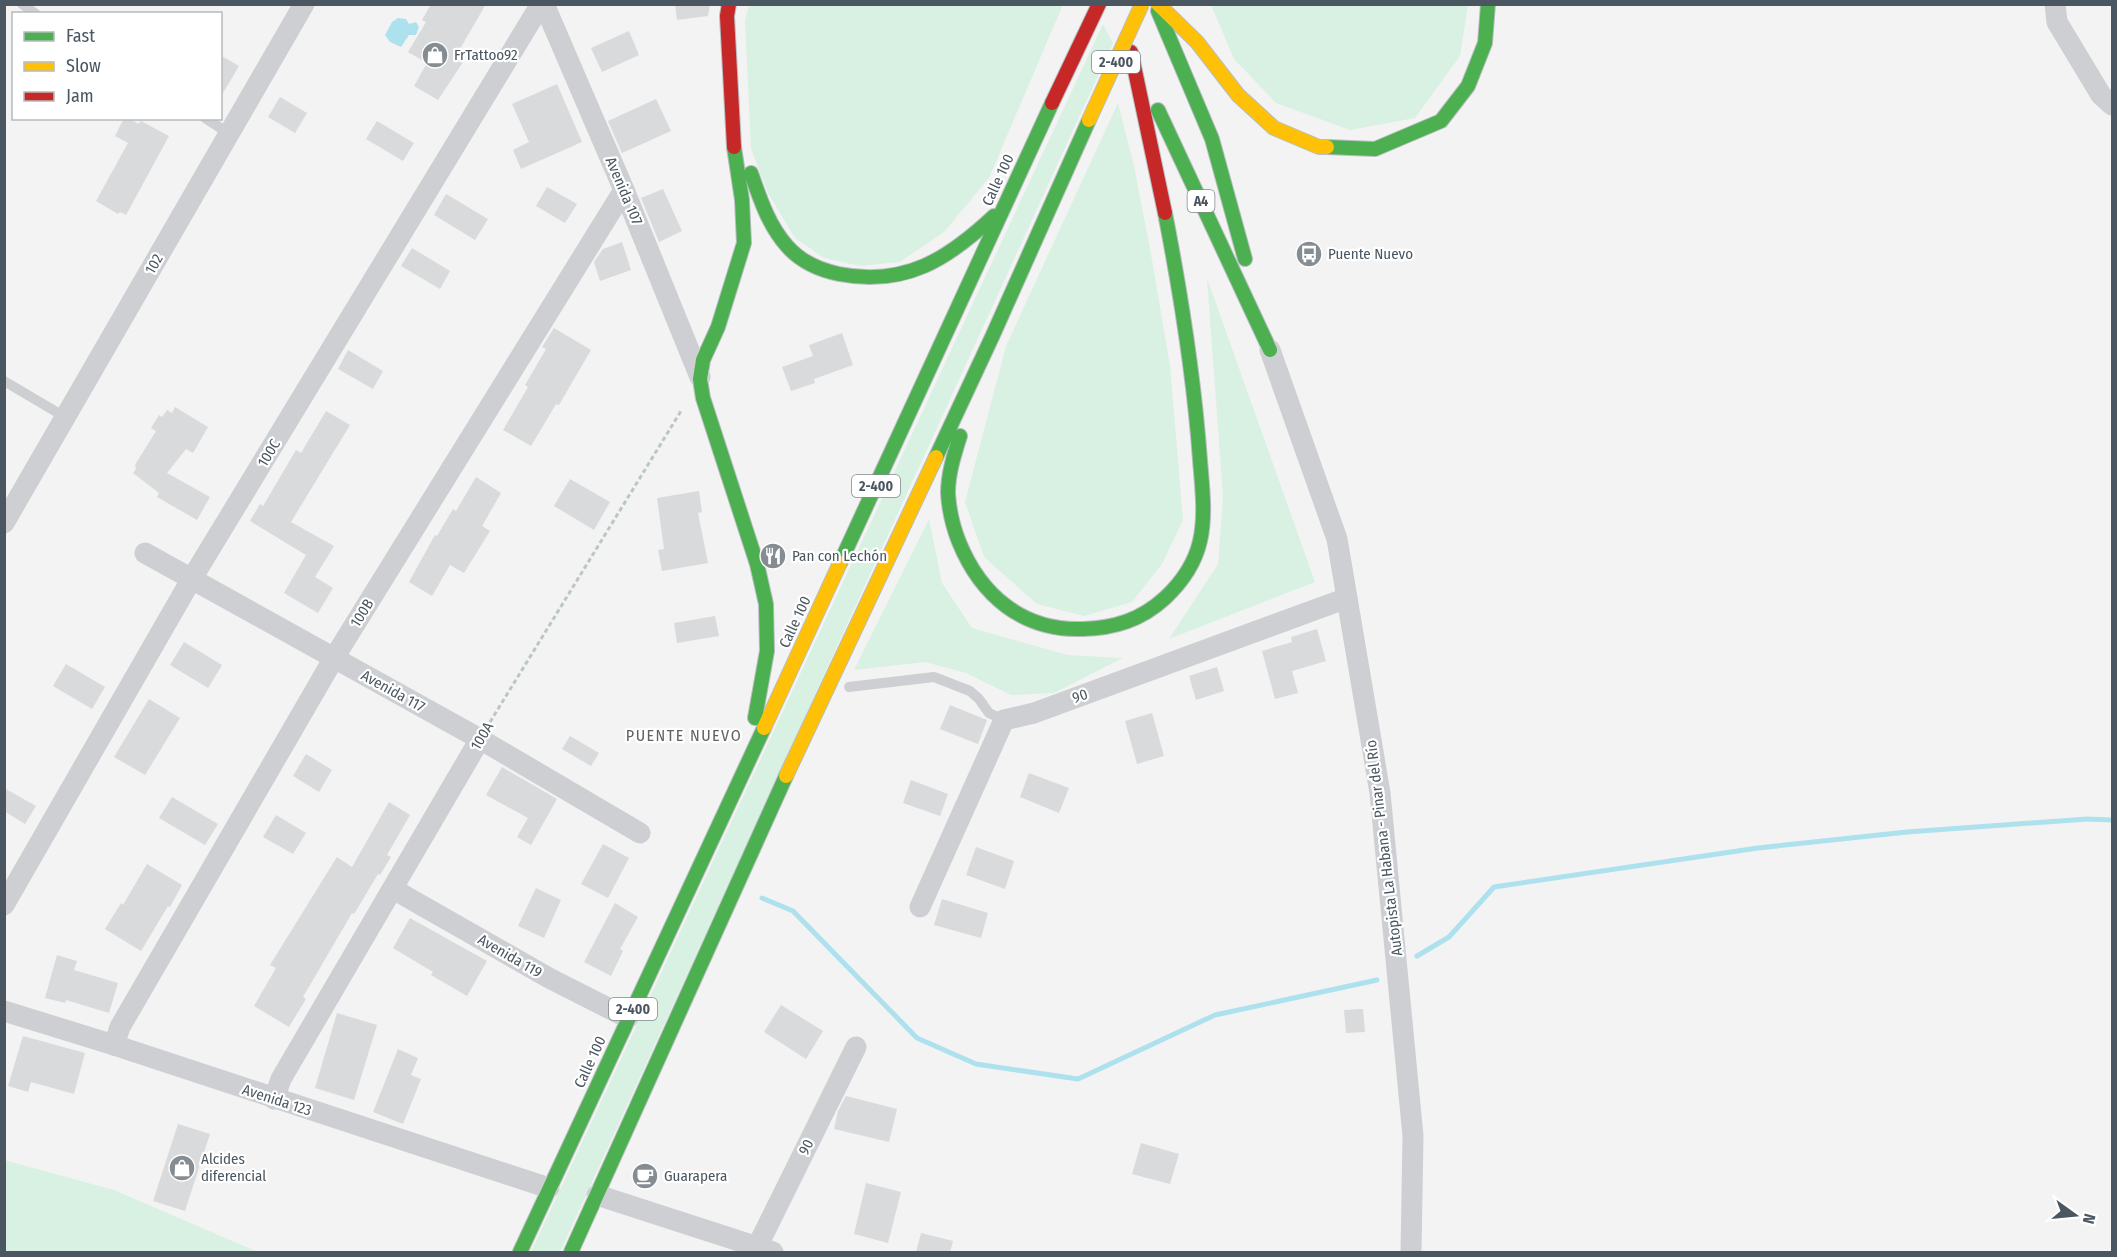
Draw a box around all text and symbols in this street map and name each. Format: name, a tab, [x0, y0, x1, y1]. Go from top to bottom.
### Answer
legend	[12, 12, 222, 120]
text: Fast	[66, 25, 95, 47]
shop icon: FrTattoo92	[420, 40, 450, 70]
place label: FrTattoo92	[454, 46, 518, 64]
road number: 2-400	[1092, 51, 1140, 73]
text: Slow	[66, 55, 101, 77]
text: Jam	[66, 85, 94, 107]
street label: Calle 100	[978, 151, 1018, 209]
street label: Avenida 107	[602, 154, 646, 228]
road number: A4	[1188, 190, 1214, 212]
bus stop icon: Puente Nuevo	[1294, 239, 1324, 269]
place label: Puente Nuevo	[1328, 245, 1413, 263]
street label: 102	[141, 250, 167, 277]
street label: 100C	[254, 436, 284, 470]
road number: 2-400	[852, 475, 900, 497]
restaurant icon: Pan con Lechón	[758, 541, 788, 571]
place label: Pan con Lechón	[792, 547, 887, 565]
street label: Calle 100	[775, 593, 815, 651]
street label: 100B	[347, 596, 377, 630]
street label: Avenida 117	[358, 666, 428, 716]
street label: 90	[1070, 685, 1090, 707]
street label: 100A	[467, 719, 497, 753]
district label: PUENTE NUEVO	[626, 726, 742, 745]
street label: Autopista La Habana - Pinar del Río	[1362, 739, 1406, 957]
street label: Avenida 119	[475, 930, 545, 982]
road number: 2-400	[609, 998, 657, 1020]
street label: Calle 100	[570, 1033, 610, 1091]
street label: Avenida 123	[240, 1080, 314, 1120]
street label: 90	[795, 1136, 817, 1158]
place label: Alcides diferencial	[201, 1150, 266, 1185]
shop icon: Alcides diferencial	[167, 1153, 197, 1183]
cafe icon: Guarapera	[630, 1161, 660, 1191]
place label: Guarapera	[664, 1167, 727, 1185]
north arrow	[2045, 1185, 2105, 1245]
text: N	[2079, 1212, 2099, 1226]

